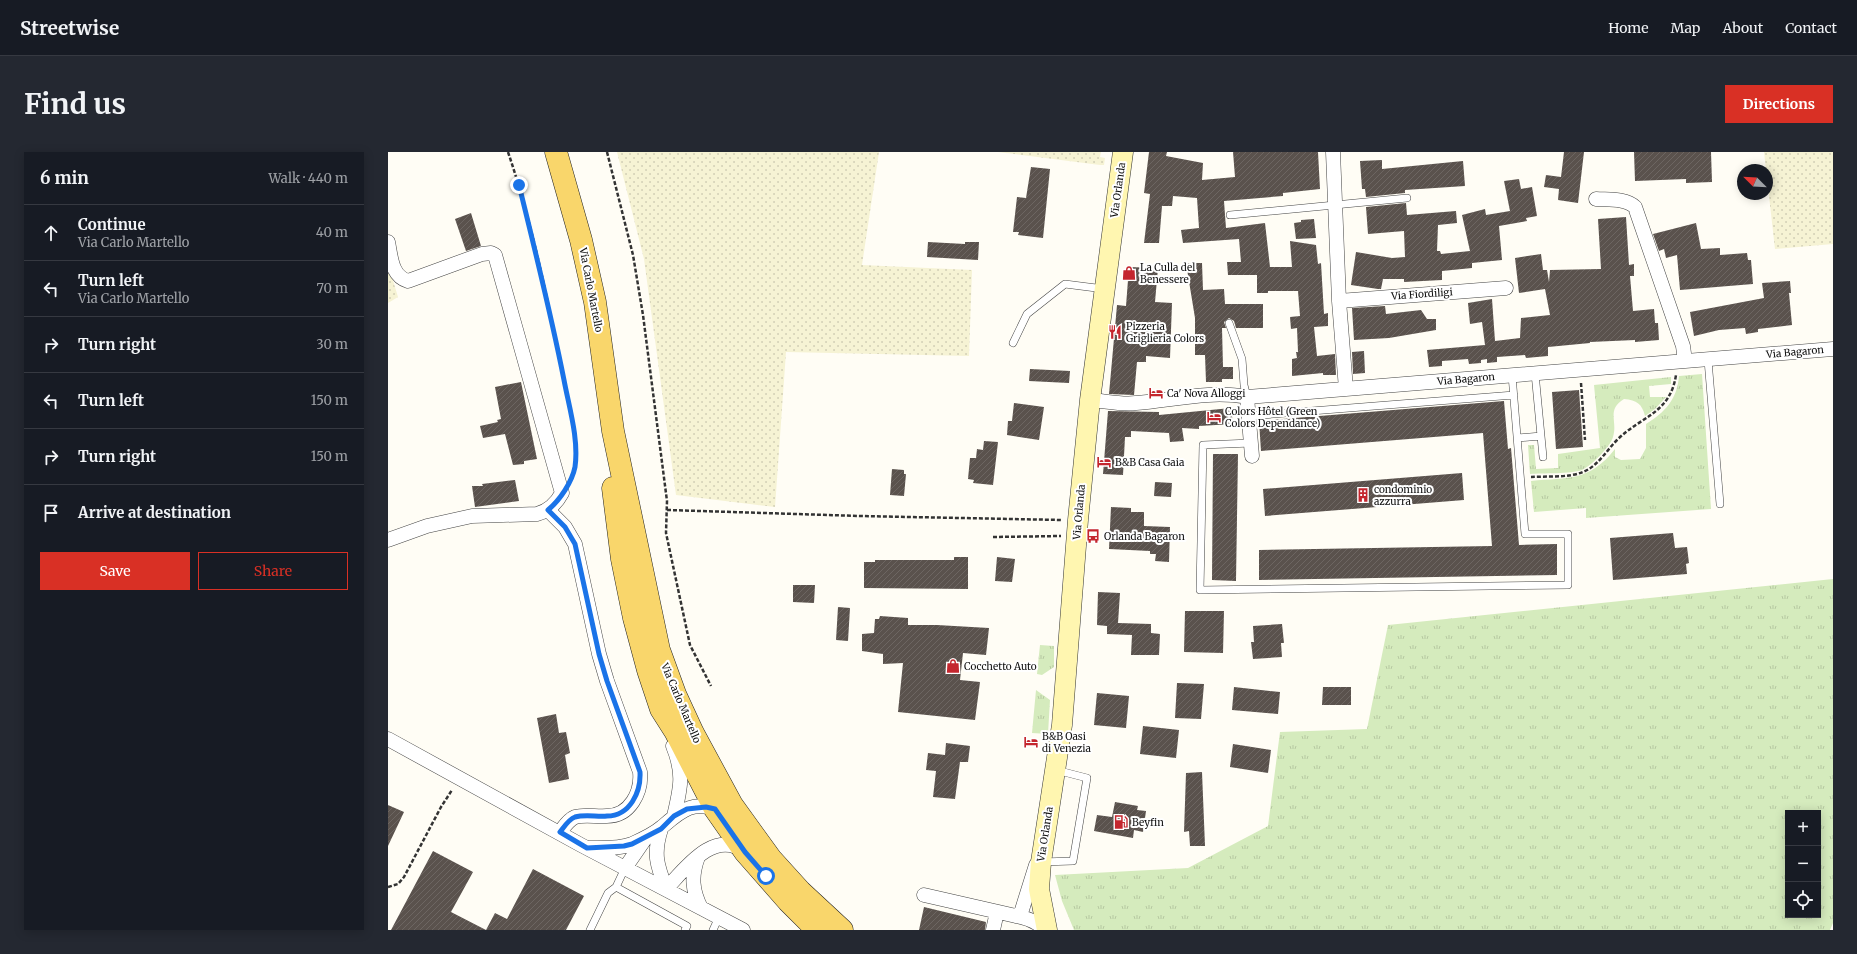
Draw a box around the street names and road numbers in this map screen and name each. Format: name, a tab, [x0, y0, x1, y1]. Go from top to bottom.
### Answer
street label: Via Orlanda	[1108, 161, 1128, 219]
street label: Via Carlo Martello	[576, 246, 606, 333]
street label: Via Fiordiligi	[1390, 285, 1453, 303]
street label: Via Bagaron	[1765, 343, 1825, 361]
street label: Via Bagaron	[1436, 370, 1496, 388]
street label: Via Orlanda	[1070, 483, 1088, 541]
street label: Via Carlo Martello	[658, 660, 704, 745]
street label: Via Orlanda	[1034, 805, 1056, 863]

